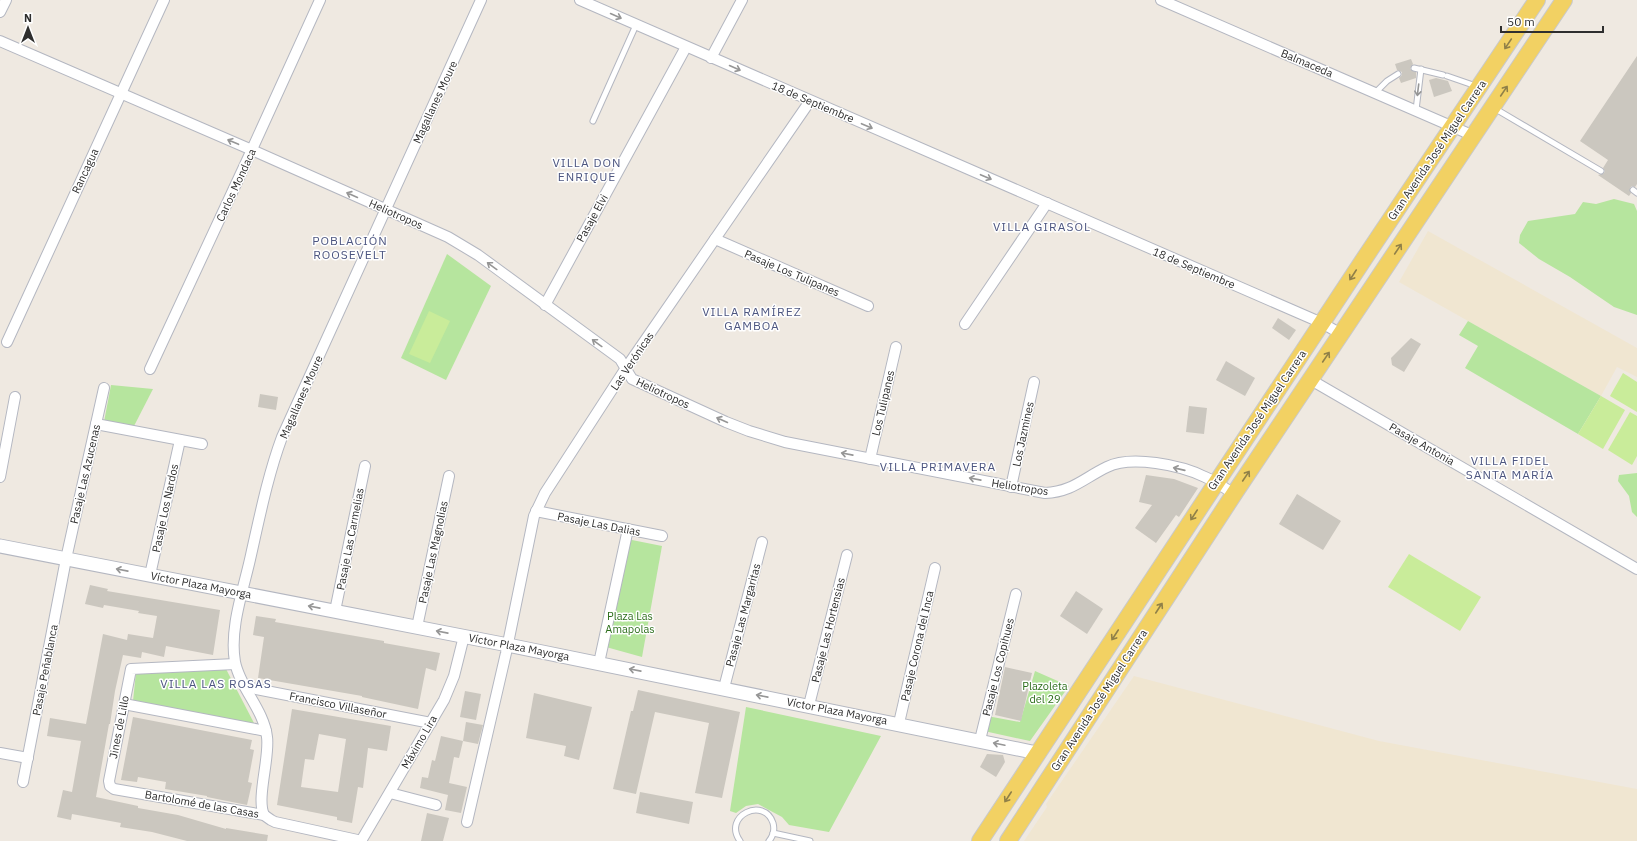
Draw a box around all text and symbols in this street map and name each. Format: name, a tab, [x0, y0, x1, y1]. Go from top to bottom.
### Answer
north arrow	[8, 8, 48, 48]
scale bar	[1501, 8, 1603, 34]
text: N	[24, 11, 32, 25]
one-way arrow	[610, 13, 622, 20]
text: 50 m	[1507, 14, 1535, 29]
one-way arrow	[1503, 38, 1511, 50]
street label: Balmaceda	[1279, 46, 1335, 80]
street label: Magallanes Moure	[410, 58, 460, 146]
one-way arrow	[729, 65, 741, 73]
street label: Gran Avenida José Miguel Carrera	[1385, 77, 1489, 223]
street label: 18 de Septiembre	[770, 78, 856, 126]
one-way arrow	[1414, 83, 1422, 96]
one-way arrow	[1500, 86, 1508, 97]
one-way arrow	[861, 123, 873, 130]
one-way arrow	[227, 138, 239, 145]
street label: Rancagua	[68, 146, 102, 196]
street label: Carlos Mondaca	[213, 146, 259, 224]
district label: VILLA DON ENRIQUE	[553, 155, 621, 184]
one-way arrow	[980, 174, 992, 182]
one-way arrow	[346, 190, 358, 198]
street label: Pasaje Elvi	[573, 192, 611, 244]
street label: Heliotropos	[367, 196, 425, 232]
district label: VILLA GIRASOL	[993, 219, 1091, 234]
district label: POBLACIÓN ROOSEVELT	[312, 233, 388, 262]
street label: 18 de Septiembre	[1151, 244, 1237, 292]
one-way arrow	[1394, 244, 1402, 255]
street label: Pasaje Los Tulipanes	[742, 247, 842, 299]
one-way arrow	[487, 262, 498, 270]
one-way arrow	[1349, 269, 1357, 280]
district label: VILLA RAMÍREZ GAMBOA	[702, 304, 802, 333]
street label: Las Verónicas	[607, 329, 657, 393]
one-way arrow	[592, 339, 603, 347]
street label: Gran Avenida José Miguel Carrera	[1205, 347, 1309, 493]
one-way arrow	[1322, 351, 1330, 362]
street label: Magallanes Moure	[276, 353, 326, 441]
street label: Los Tulipanes	[869, 369, 897, 437]
street label: Heliotropos	[634, 374, 692, 412]
street label: Los Jazmines	[1009, 400, 1037, 468]
one-way arrow	[717, 416, 729, 423]
street label: Pasaje Antonia	[1387, 420, 1457, 468]
street label: Pasaje Las Azucenas	[67, 423, 103, 525]
one-way arrow	[841, 450, 854, 458]
district label: VILLA FIDEL SANTA MARÍA	[1466, 453, 1554, 482]
district label: VILLA PRIMAVERA	[880, 459, 996, 474]
street label: Pasaje Los Nardos	[149, 462, 181, 554]
one-way arrow	[1173, 464, 1186, 472]
one-way arrow	[1242, 471, 1250, 482]
one-way arrow	[969, 475, 982, 483]
street label: Heliotropos	[990, 476, 1050, 498]
street label: Pasaje Las Carmelias	[333, 487, 367, 591]
street label: Pasaje Las Magnolias	[415, 499, 451, 605]
street label: Pasaje Las Dalias	[556, 509, 642, 539]
one-way arrow	[1190, 509, 1198, 520]
street label: Pasaje Las Margaritas	[722, 562, 764, 668]
one-way arrow	[115, 566, 128, 574]
street label: Víctor Plaza Mayorga	[149, 568, 253, 602]
street label: Pasaje Las Hortensias	[808, 576, 848, 684]
street label: Pasaje Corona del Inca	[897, 589, 937, 703]
one-way arrow	[308, 603, 321, 611]
one-way arrow	[1155, 603, 1163, 614]
park label: Plaza Las Amapolas	[605, 609, 655, 636]
street label: Pasaje Los Copihues	[979, 617, 1017, 717]
street label: Pasaje Peñablanca	[29, 623, 61, 717]
street label: Gran Avenida José Miguel Carrera	[1048, 626, 1150, 773]
one-way arrow	[436, 628, 449, 636]
one-way arrow	[1111, 629, 1119, 640]
street label: Víctor Plaza Mayorga	[467, 630, 571, 664]
one-way arrow	[629, 666, 642, 674]
district label: VILLA LAS ROSAS	[160, 676, 272, 691]
park label: Plazoleta del 29	[1022, 679, 1068, 706]
street label: Francisco Villaseñor	[288, 689, 388, 721]
one-way arrow	[756, 692, 769, 700]
street label: Jines de Lillo	[106, 694, 132, 760]
street label: Víctor Plaza Mayorga	[785, 694, 889, 728]
street label: Máximo Lira	[398, 713, 440, 771]
one-way arrow	[993, 740, 1006, 748]
street label: Bartolomé de las Casas	[144, 787, 260, 821]
one-way arrow	[1004, 791, 1012, 803]

